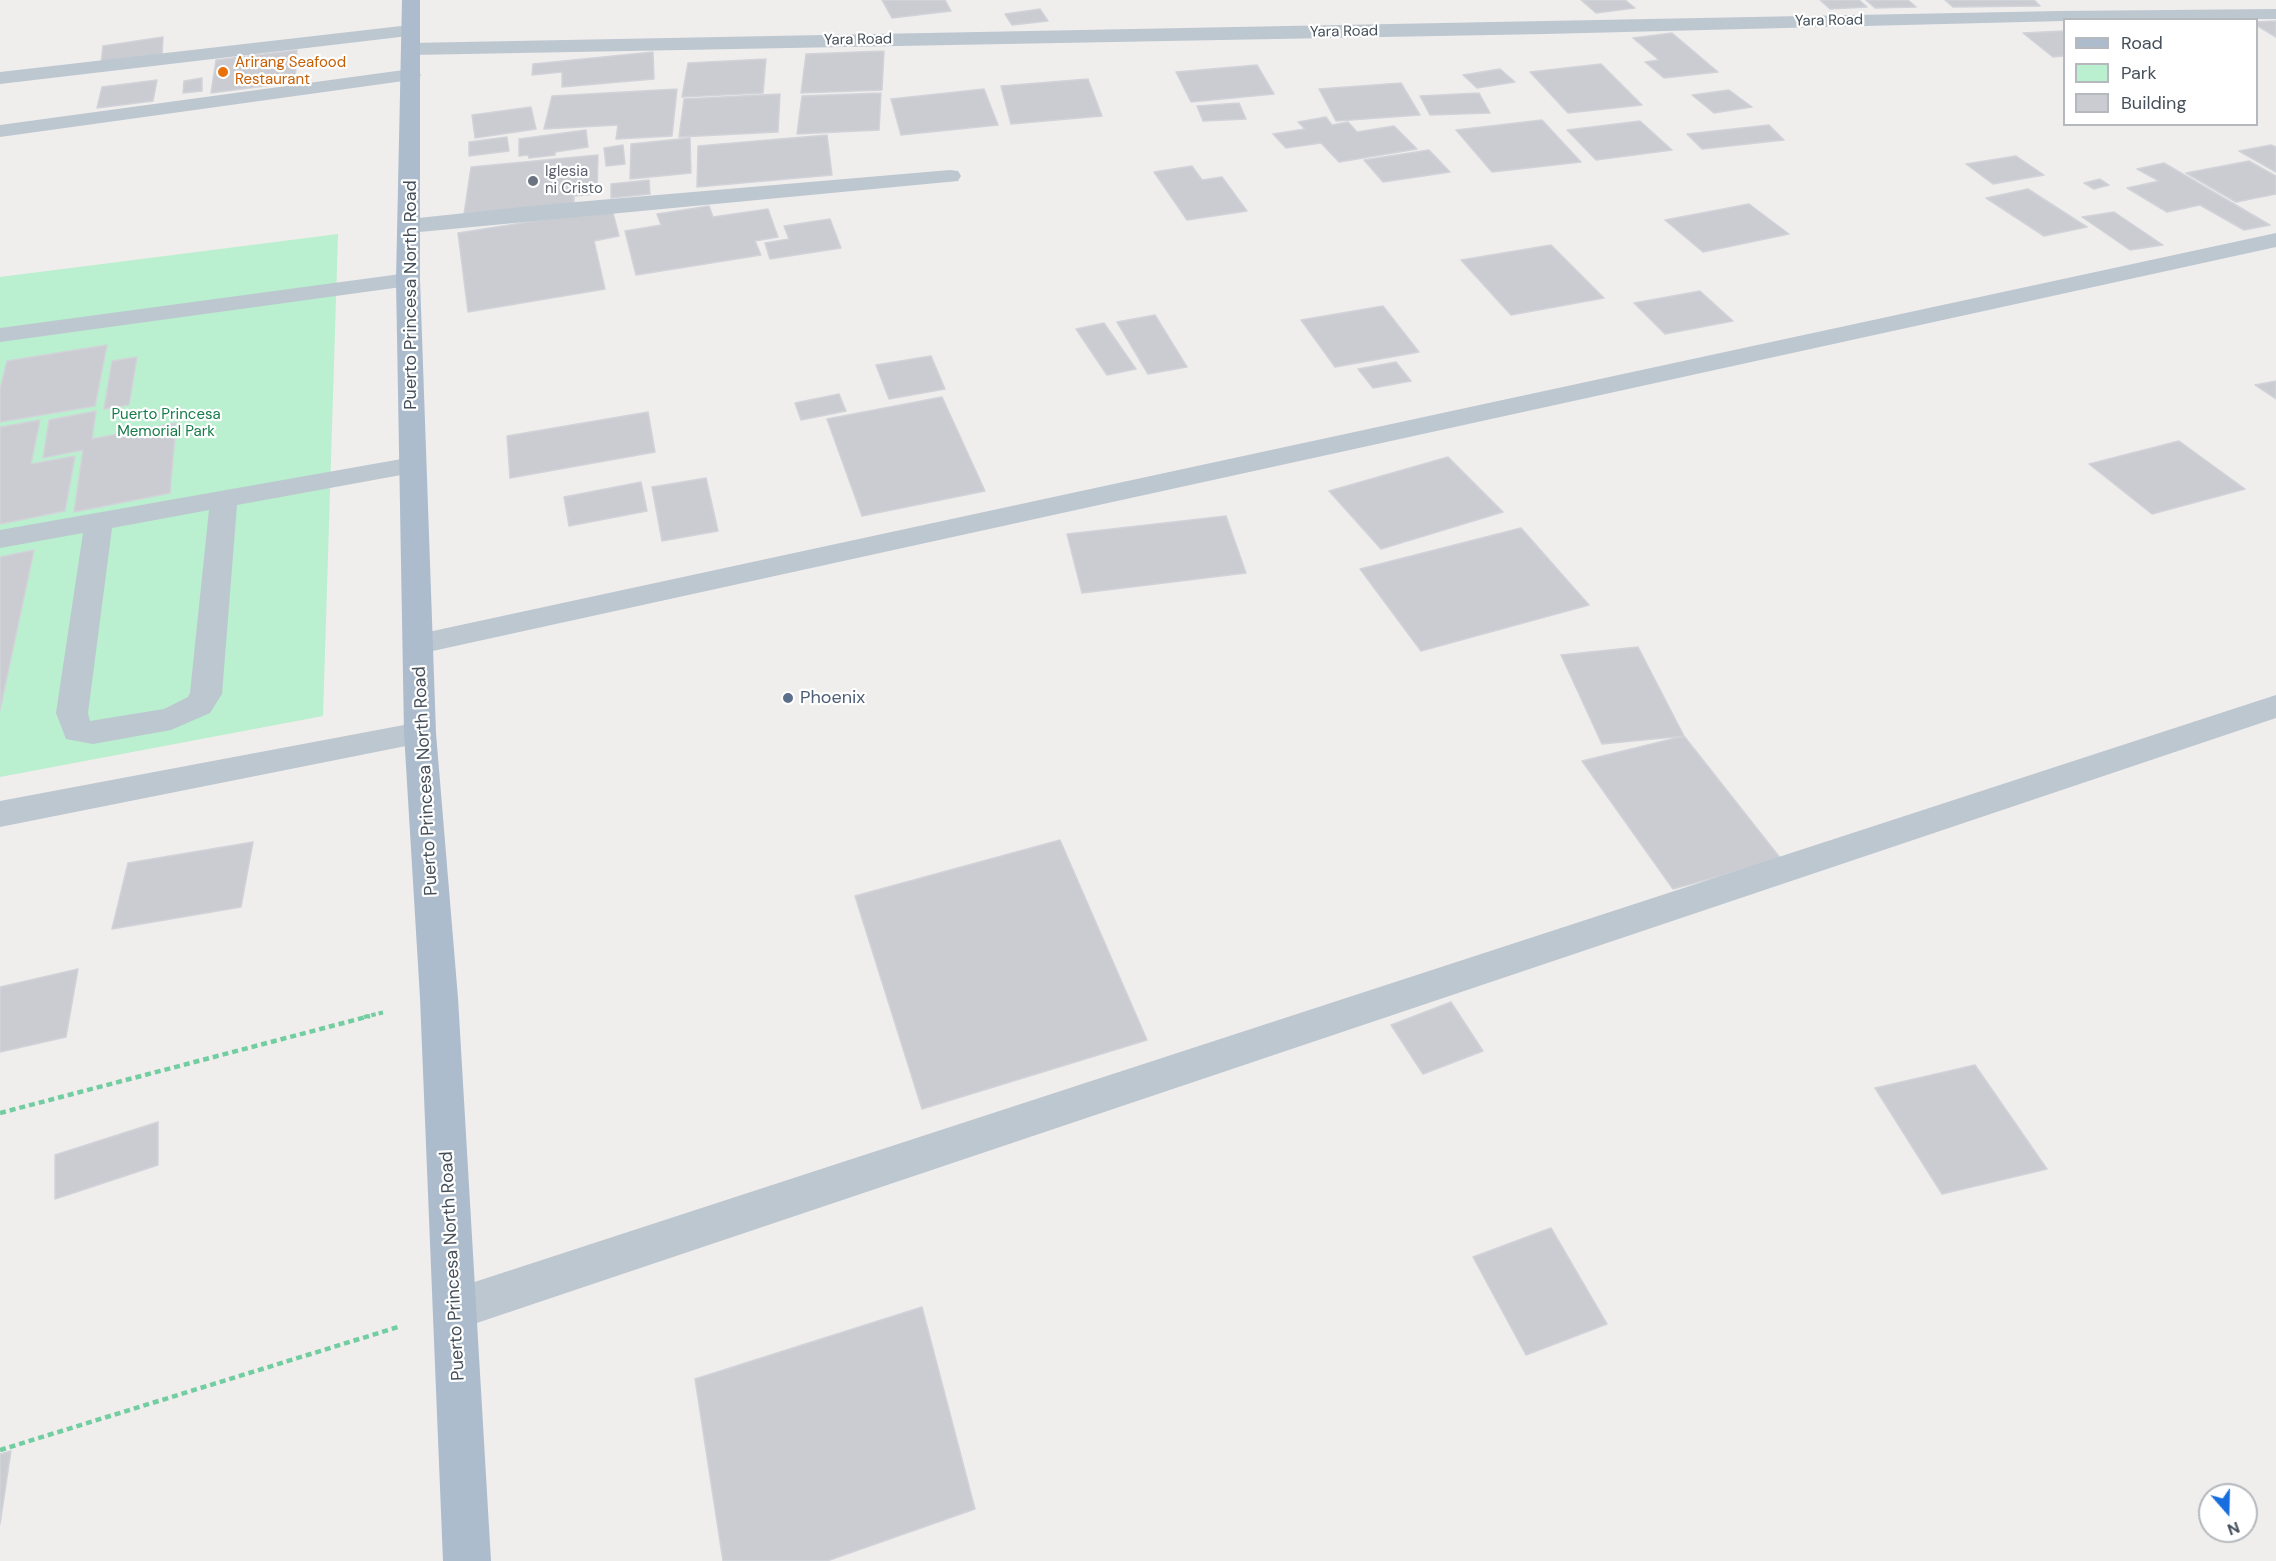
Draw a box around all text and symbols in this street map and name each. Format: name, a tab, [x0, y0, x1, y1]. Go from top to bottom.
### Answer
street label: Yara Road	[1795, 11, 1863, 31]
legend	[2063, 18, 2258, 126]
street label: Yara Road	[1310, 22, 1378, 42]
street label: Yara Road	[824, 30, 892, 50]
text: Road	[2121, 31, 2163, 55]
place label: Arirang Seafood Restaurant	[235, 54, 346, 89]
text: Park	[2121, 61, 2157, 85]
marker: Arirang Seafood Restaurant	[216, 65, 230, 79]
text: Building	[2121, 91, 2186, 115]
place label: Iglesia ni Cristo	[545, 163, 603, 198]
marker: Iglesia ni Cristo	[526, 174, 540, 188]
street label: Puerto Princesa North Road	[400, 180, 422, 410]
park label: Puerto Princesa Memorial Park	[111, 406, 221, 441]
street label: Puerto Princesa North Road	[409, 666, 443, 896]
place label: Phoenix	[800, 687, 865, 709]
marker: Phoenix	[781, 691, 795, 705]
street label: Puerto Princesa North Road	[436, 1151, 470, 1381]
north arrow	[2198, 1483, 2258, 1543]
text: N	[2225, 1517, 2243, 1540]

